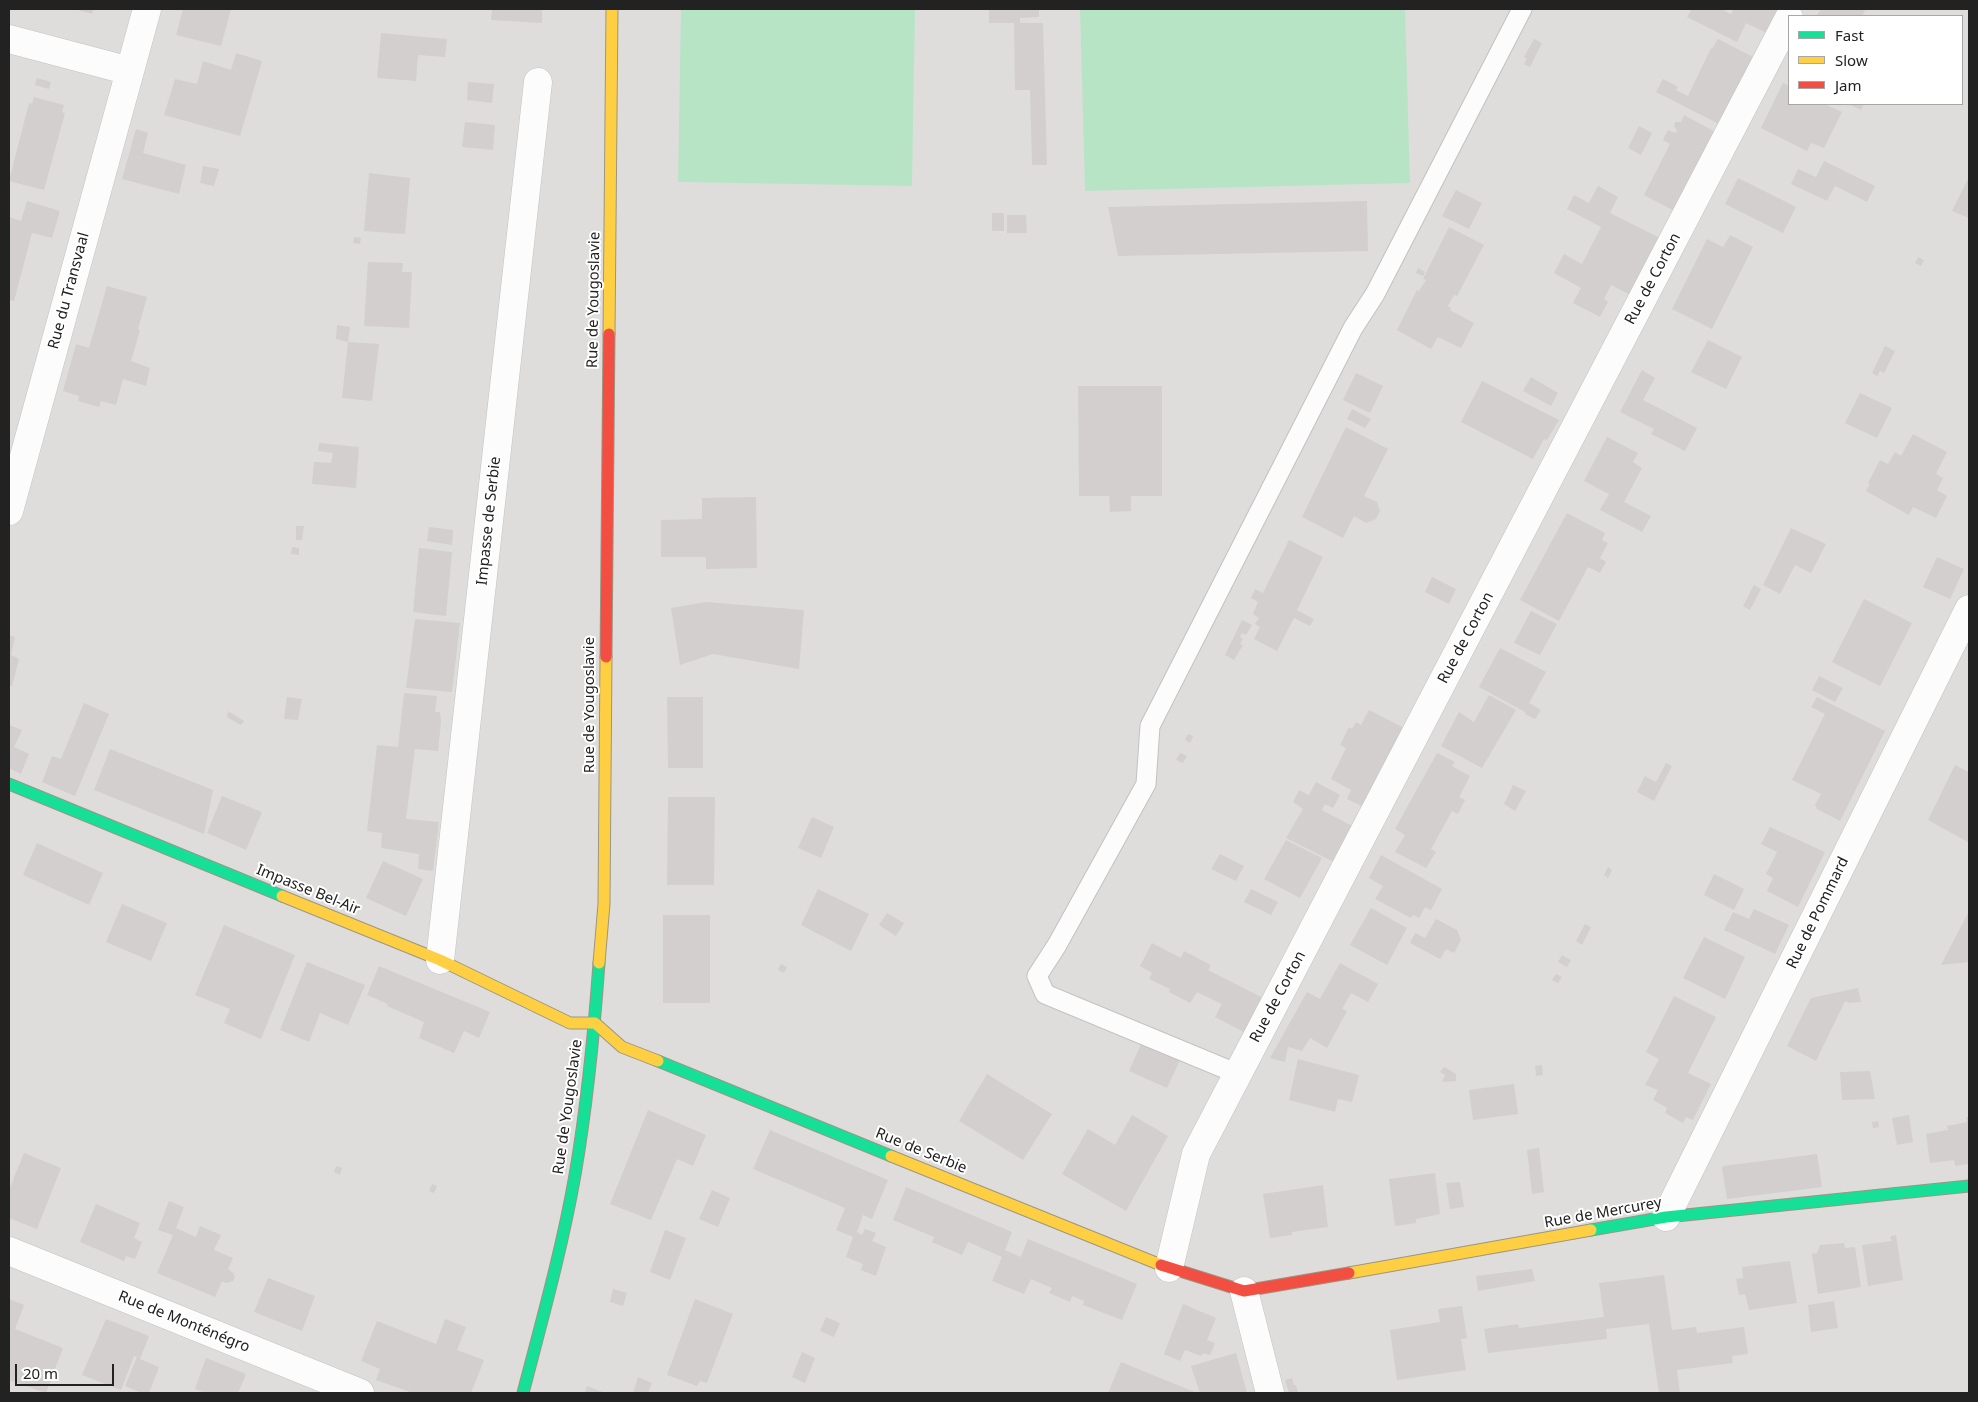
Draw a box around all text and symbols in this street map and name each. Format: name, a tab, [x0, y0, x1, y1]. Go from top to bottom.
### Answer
legend	[1788, 15, 1963, 105]
text: Fast	[1835, 25, 1864, 45]
text: Slow	[1835, 50, 1868, 70]
text: Jam	[1835, 75, 1862, 95]
street label: Rue de Corton	[1621, 230, 1685, 328]
street label: Rue du Transvaal	[45, 231, 93, 351]
street label: Rue de Yougoslavie	[584, 232, 604, 368]
street label: Impasse de Serbie	[473, 456, 505, 586]
street label: Rue de Corton	[1434, 589, 1498, 687]
street label: Rue de Yougoslavie	[581, 637, 599, 773]
street label: Rue de Pommard	[1783, 854, 1853, 972]
street label: Impasse Bel-Air	[254, 861, 362, 919]
street label: Rue de Corton	[1246, 948, 1310, 1046]
street label: Rue de Yougoslavie	[550, 1038, 586, 1176]
street label: Rue de Serbie	[873, 1124, 969, 1178]
street label: Rue de Mercurey	[1543, 1194, 1663, 1232]
street label: Rue de Monténégro	[116, 1287, 252, 1357]
scale bar	[18, 1354, 116, 1386]
text: 20 m	[23, 1363, 58, 1383]

